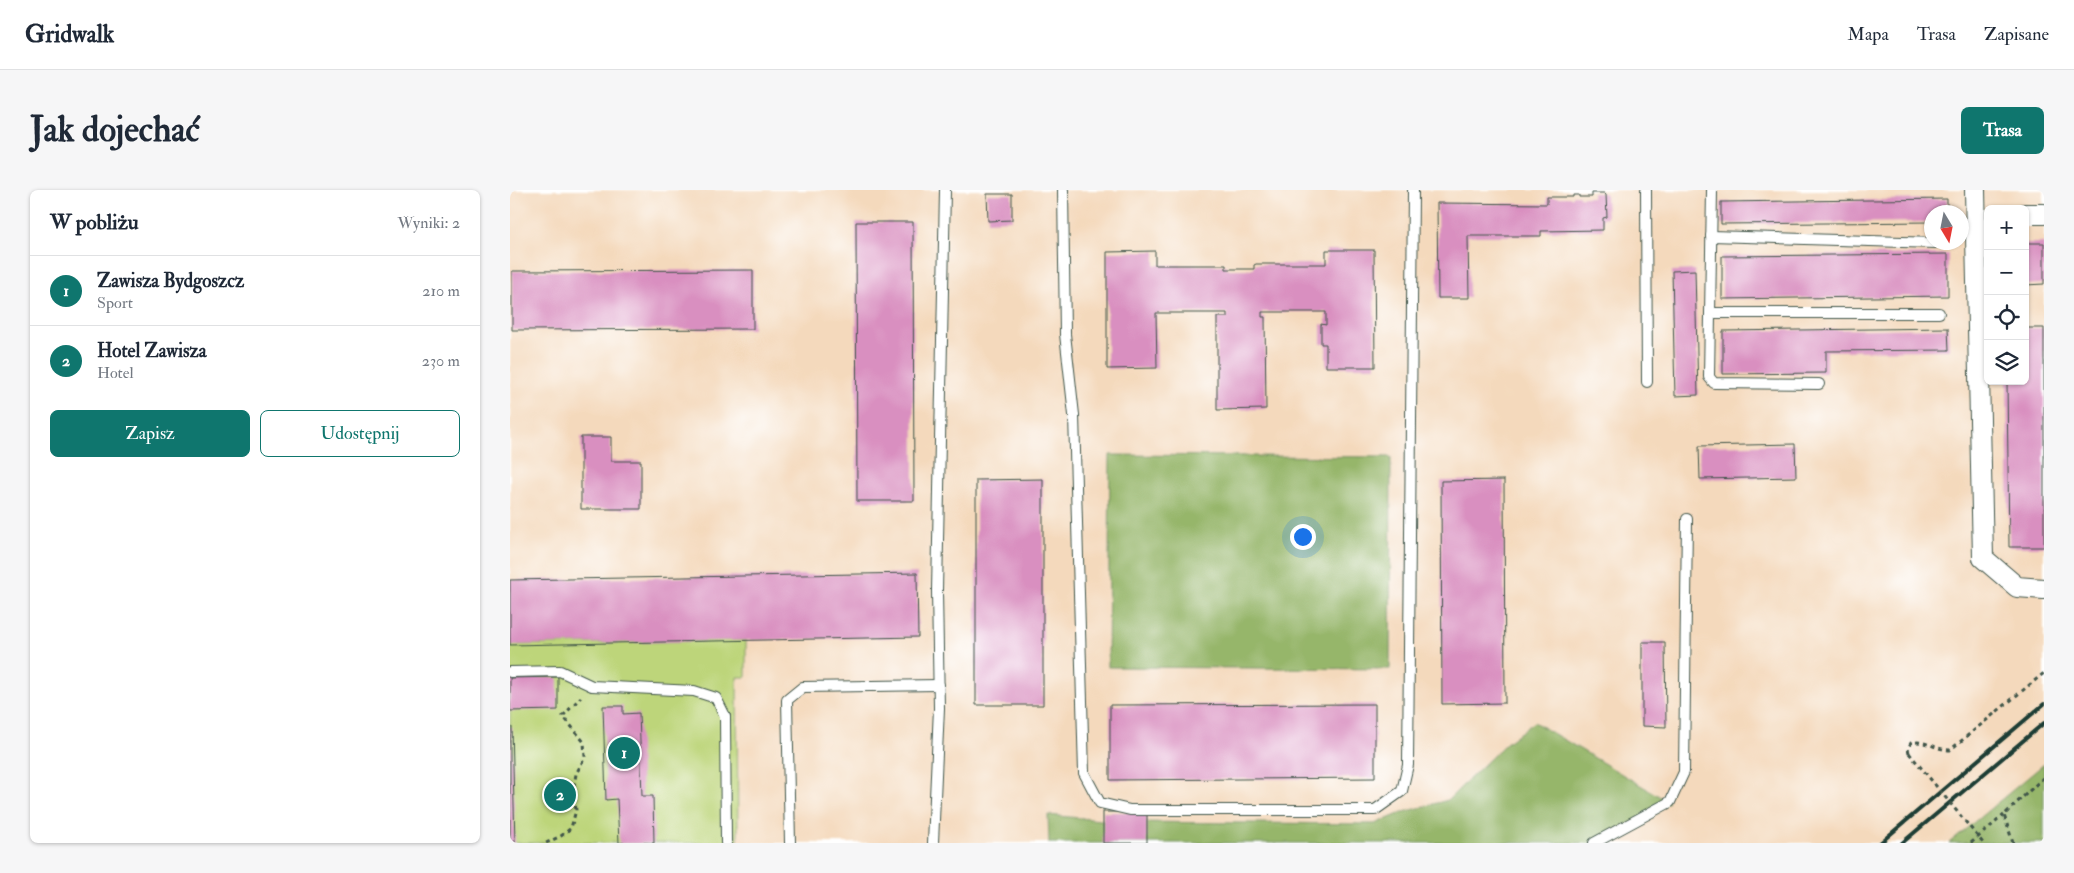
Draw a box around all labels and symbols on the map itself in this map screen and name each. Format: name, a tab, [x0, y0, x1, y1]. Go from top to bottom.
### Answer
north arrow	[1924, 205, 1969, 250]
your location	[1290, 524, 1316, 550]
pin: 1	[608, 734, 640, 772]
pin: 2	[544, 776, 576, 814]

